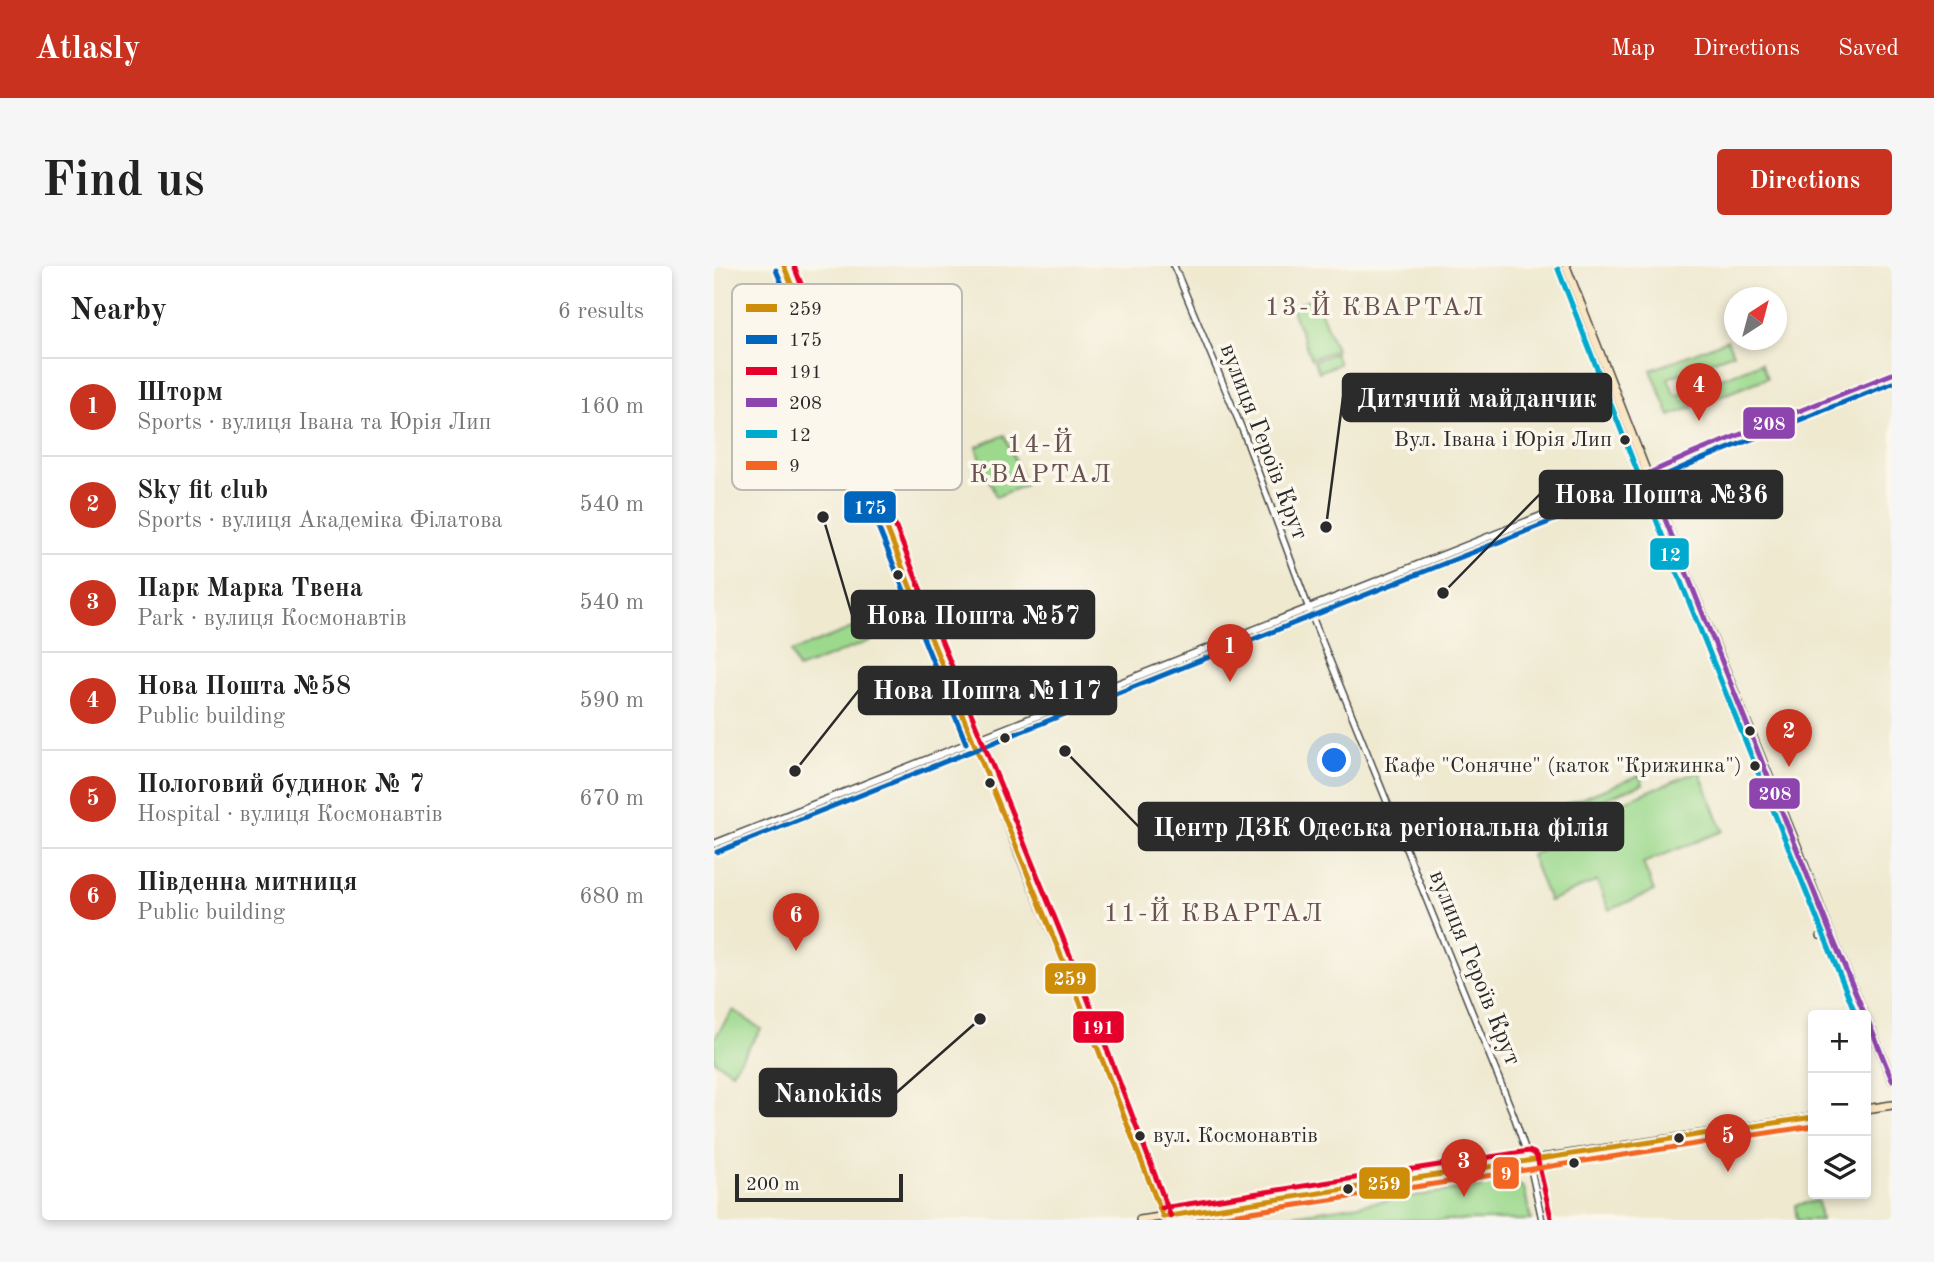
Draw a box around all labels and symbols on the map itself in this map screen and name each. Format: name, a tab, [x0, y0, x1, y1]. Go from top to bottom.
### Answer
legend	[732, 284, 962, 490]
north arrow	[1724, 287, 1787, 350]
district label: 13-Й КВАРТАЛ	[1265, 290, 1485, 321]
text: 259	[789, 301, 822, 320]
text: 175	[789, 332, 822, 351]
street label: вулиця Героїв Крут	[1215, 341, 1311, 543]
pin: 4	[1676, 363, 1722, 421]
text: 191	[789, 364, 822, 383]
callout: Дитячий майданчик	[1343, 374, 1611, 421]
text: Дитячий майданчик	[1357, 387, 1597, 413]
text: 208	[789, 395, 822, 414]
line badge: 208	[1742, 406, 1796, 440]
text: 208	[1752, 416, 1786, 435]
text: 12	[789, 427, 811, 446]
district label: 14-Й КВАРТАЛ	[969, 427, 1113, 488]
place label: Вул. Івана і Юрія Лип	[1394, 429, 1612, 451]
marker: Вул. Івана і Юрія Лип	[1618, 433, 1632, 447]
text: 9	[789, 458, 800, 477]
callout: Нова Пошта №36	[1540, 471, 1782, 518]
text: Нова Пошта №36	[1554, 483, 1768, 509]
line badge: 175	[843, 490, 897, 524]
text: 175	[853, 500, 887, 519]
line badge: 12	[1649, 537, 1690, 571]
text: 12	[1659, 547, 1681, 566]
unlabelled marker	[891, 568, 905, 582]
callout: Нова Пошта №57	[852, 591, 1094, 638]
text: Нова Пошта №57	[866, 604, 1080, 630]
pin: 1	[1207, 624, 1253, 682]
callout: Нова Пошта №117	[859, 667, 1116, 714]
text: Нова Пошта №117	[872, 679, 1102, 705]
pin: 2	[1766, 709, 1812, 767]
unlabelled marker	[1743, 724, 1757, 738]
unlabelled marker	[998, 731, 1012, 745]
your location	[1317, 743, 1351, 777]
place label: Кафе "Сонячне" (каток "Крижинка")	[1384, 755, 1742, 777]
marker: Кафе "Сонячне" (каток "Крижинка")	[1748, 759, 1762, 773]
unlabelled marker	[983, 776, 997, 790]
line badge: 208	[1748, 777, 1801, 810]
text: 208	[1758, 786, 1792, 805]
callout: Центр ДЗК Одеська регіональна філія	[1139, 803, 1623, 850]
text: Центр ДЗК Одеська регіональна філія	[1153, 816, 1609, 843]
street label: вулиця Героїв Крут	[1424, 867, 1524, 1069]
pin: 6	[773, 893, 819, 951]
district label: 11-Й КВАРТАЛ	[1104, 896, 1324, 927]
line badge: 259	[1044, 962, 1097, 995]
text: 259	[1053, 971, 1087, 990]
line badge: 191	[1072, 1010, 1125, 1044]
text: 191	[1081, 1020, 1115, 1039]
callout: Nanokids	[760, 1069, 896, 1116]
text: Nanokids	[774, 1082, 882, 1108]
pin: 5	[1705, 1114, 1751, 1172]
place label: вул. Космонавтiв	[1153, 1125, 1318, 1147]
marker: вул. Космонавтiв	[1133, 1129, 1147, 1143]
unlabelled marker	[1672, 1131, 1686, 1145]
pin: 3	[1441, 1139, 1487, 1197]
line badge: 9	[1492, 1156, 1520, 1190]
unlabelled marker	[1567, 1156, 1581, 1170]
line badge: 259	[1358, 1166, 1411, 1200]
text: 9	[1500, 1166, 1512, 1185]
scale bar	[735, 1171, 903, 1203]
text: 259	[1367, 1176, 1401, 1195]
unlabelled marker	[1341, 1182, 1355, 1196]

